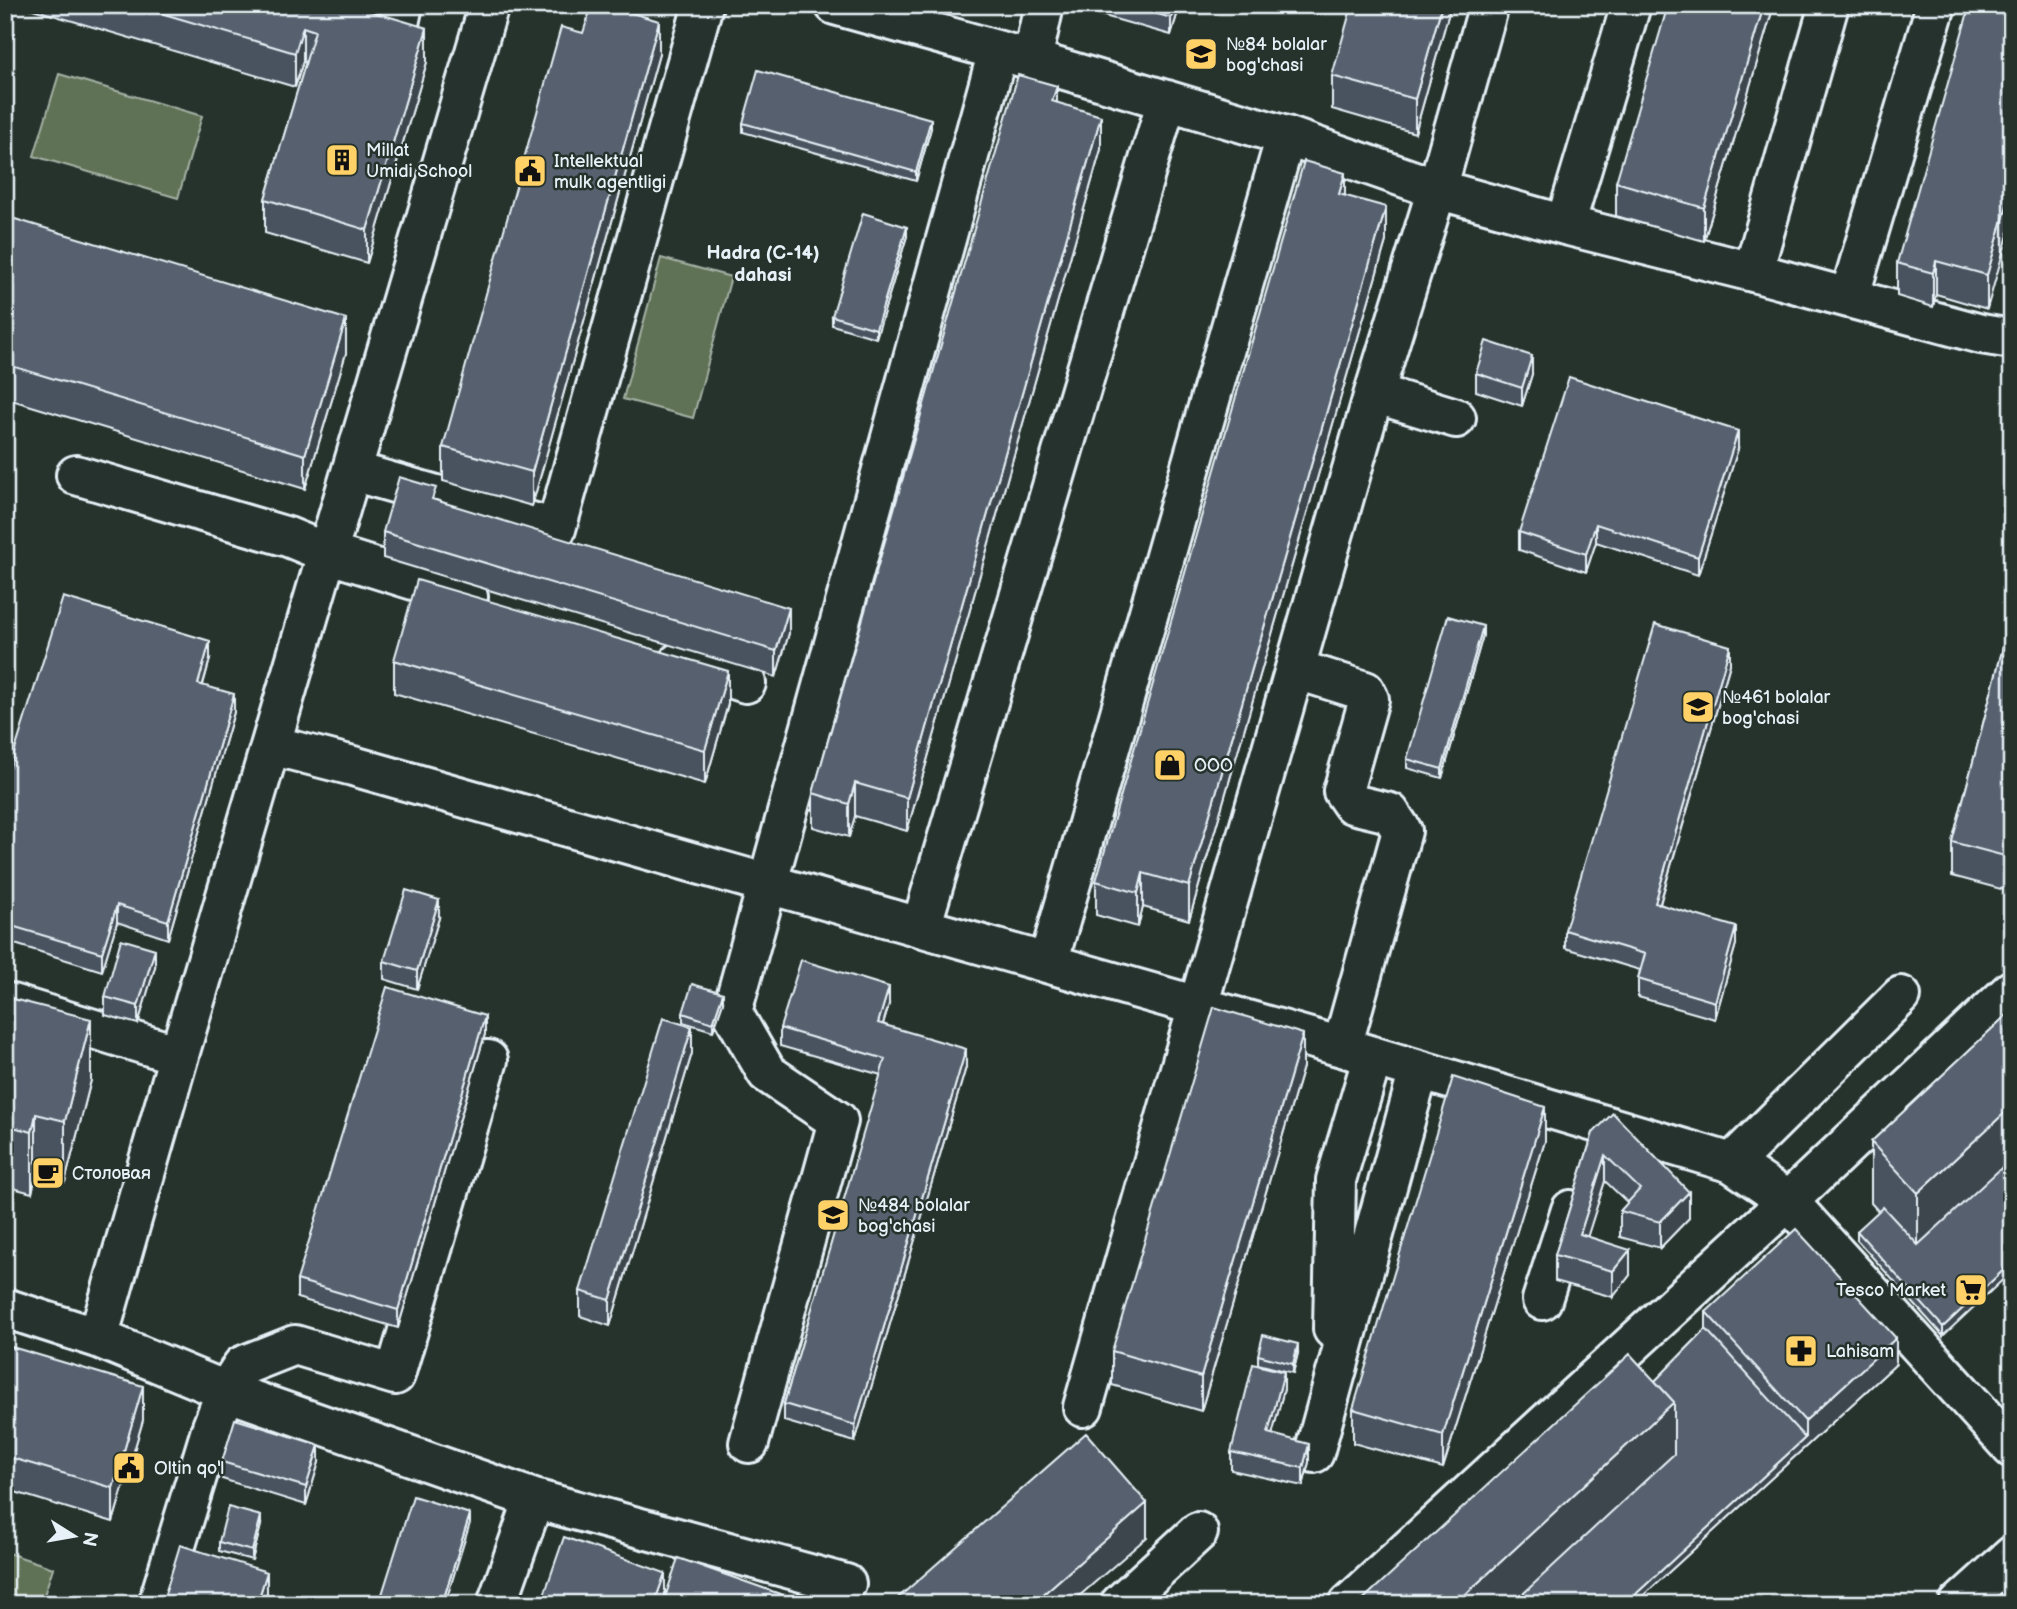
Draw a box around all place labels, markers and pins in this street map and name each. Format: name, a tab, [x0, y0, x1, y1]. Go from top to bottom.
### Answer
place label: №84 bolalar bog'chasi	[1226, 34, 1327, 76]
school or university icon: №84 bolalar bog'chasi	[1182, 35, 1220, 73]
place label: Millat Umidi School	[366, 140, 472, 182]
building icon: Millat Umidi School	[323, 141, 361, 179]
place label: Intellektual mulk agentligi	[554, 151, 666, 193]
public building icon: Intellektual mulk agentligi	[511, 152, 549, 190]
place label: №461 bolalar bog'chasi	[1722, 687, 1831, 729]
school or university icon: №461 bolalar bog'chasi	[1679, 688, 1717, 726]
shop icon: ООО	[1151, 746, 1189, 784]
place label: ООО	[1194, 755, 1233, 776]
cafe icon: Столовая	[29, 1154, 67, 1192]
place label: Столовая	[72, 1163, 151, 1184]
place label: №484 bolalar bog'chasi	[858, 1195, 970, 1237]
school or university icon: №484 bolalar bog'chasi	[814, 1196, 852, 1234]
supermarket icon: Tesco Market	[1952, 1271, 1990, 1309]
place label: Tesco Market	[1836, 1280, 1946, 1301]
pharmacy icon: Lahisam	[1782, 1332, 1820, 1370]
place label: Lahisam	[1826, 1341, 1894, 1362]
public building icon: Oltin qo'l	[110, 1449, 148, 1487]
place label: Oltin qo'l	[154, 1458, 224, 1479]

